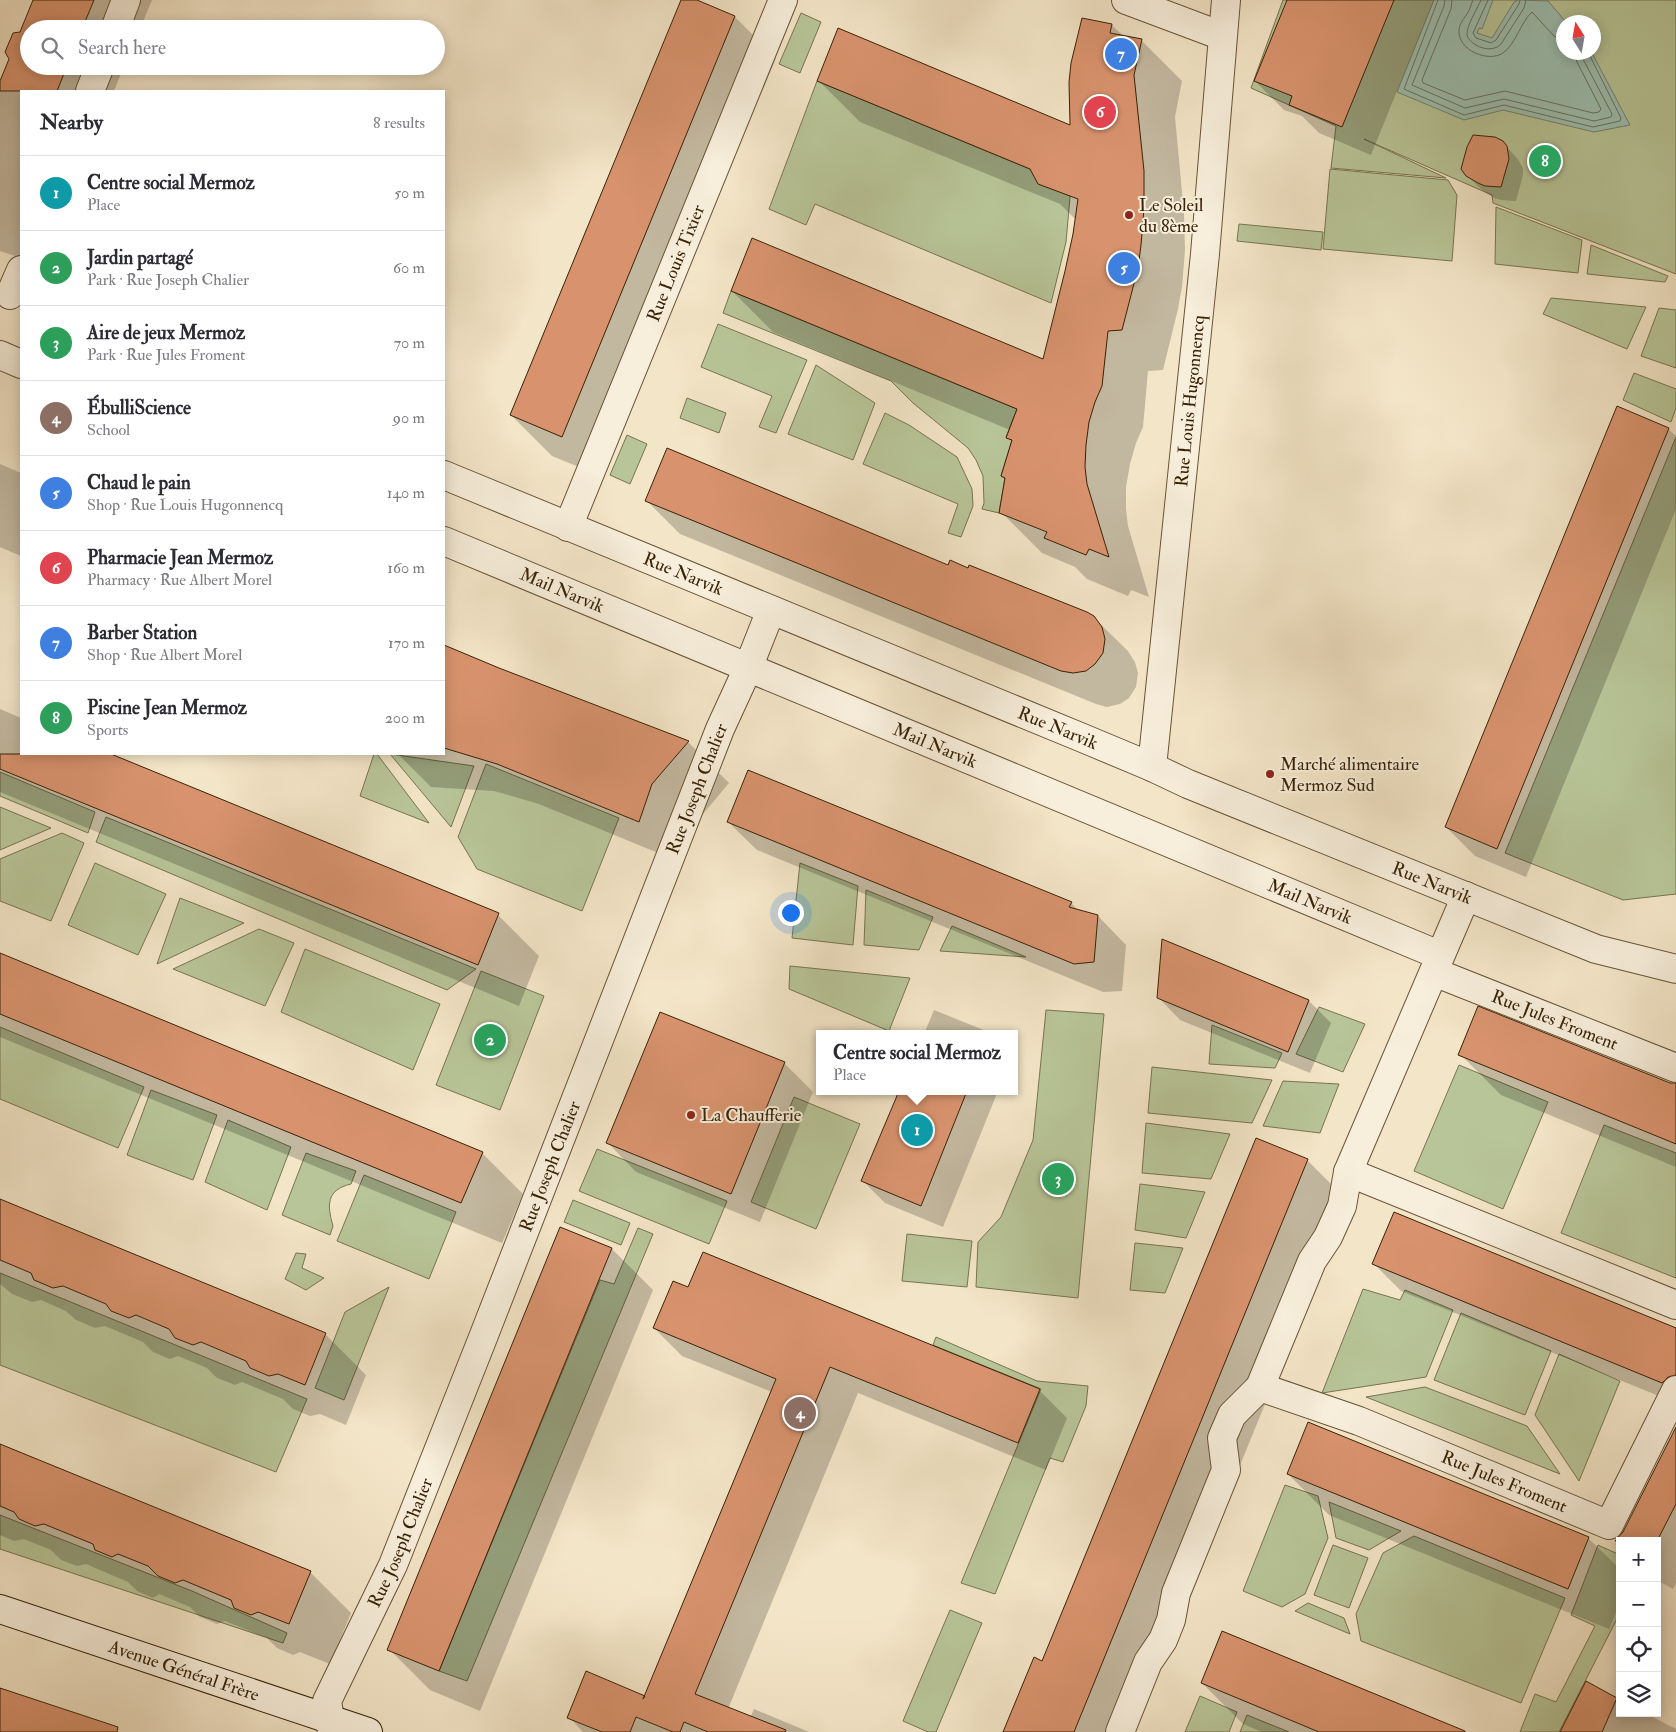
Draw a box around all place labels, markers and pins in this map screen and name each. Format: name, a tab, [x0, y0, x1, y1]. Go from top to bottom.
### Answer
pin: 7	[1105, 35, 1137, 73]
pin: 6	[1084, 93, 1116, 131]
pin: 8	[1529, 142, 1561, 180]
place label: Le Soleil du 8ème	[1139, 194, 1204, 238]
marker: Le Soleil du 8ème	[1123, 209, 1135, 221]
pin: 5	[1108, 249, 1140, 287]
place label: Marché alimentaire Mermoz Sud	[1280, 753, 1419, 797]
marker: Marché alimentaire Mermoz Sud	[1264, 768, 1276, 780]
pin: 2	[474, 1021, 506, 1059]
place label: La Chaufferie	[701, 1104, 802, 1127]
marker: La Chaufferie	[685, 1109, 697, 1121]
pin: 1	[901, 1111, 933, 1149]
pin: 3	[1042, 1160, 1074, 1198]
pin: 4	[784, 1394, 816, 1432]

